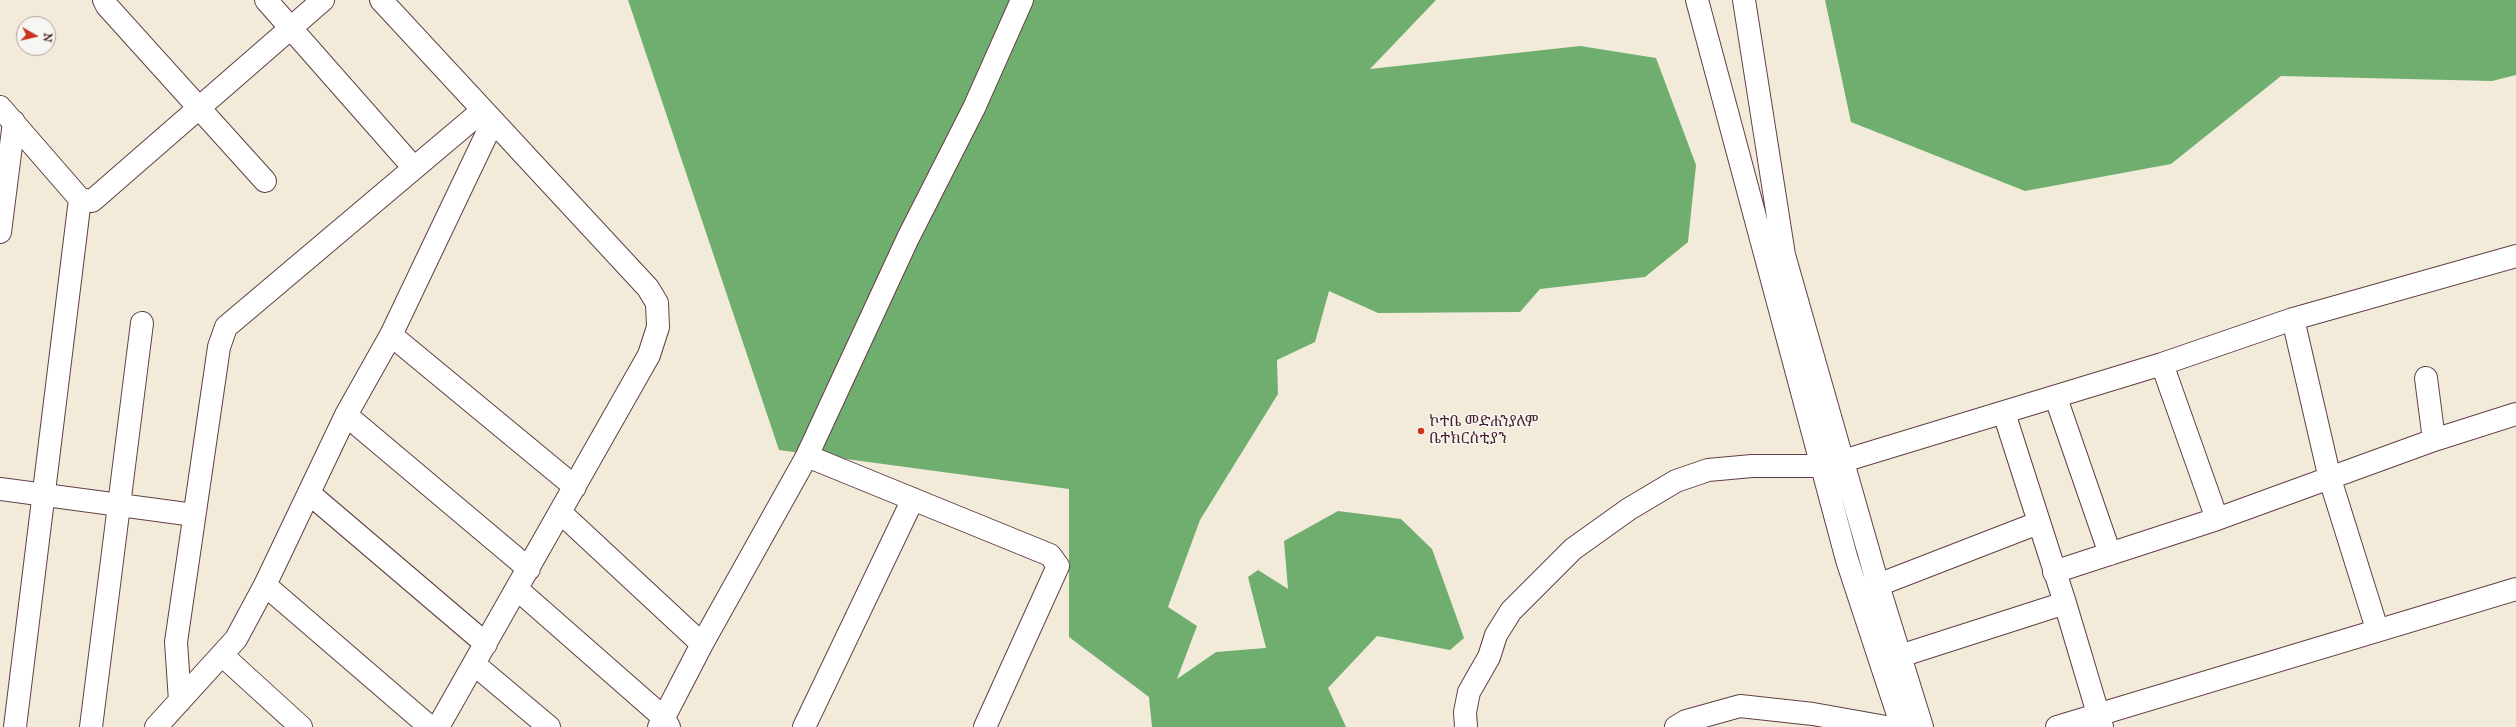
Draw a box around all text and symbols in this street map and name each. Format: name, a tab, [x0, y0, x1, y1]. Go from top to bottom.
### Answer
north arrow	[16, 16, 56, 56]
text: N	[40, 32, 54, 43]
place label: ኮተቤ መድሐንያለም ቤተክርስቲያን	[1429, 413, 1538, 448]
marker: ኮተቤ መድሐንያለም ቤተክርስቲያን	[1416, 426, 1426, 436]

